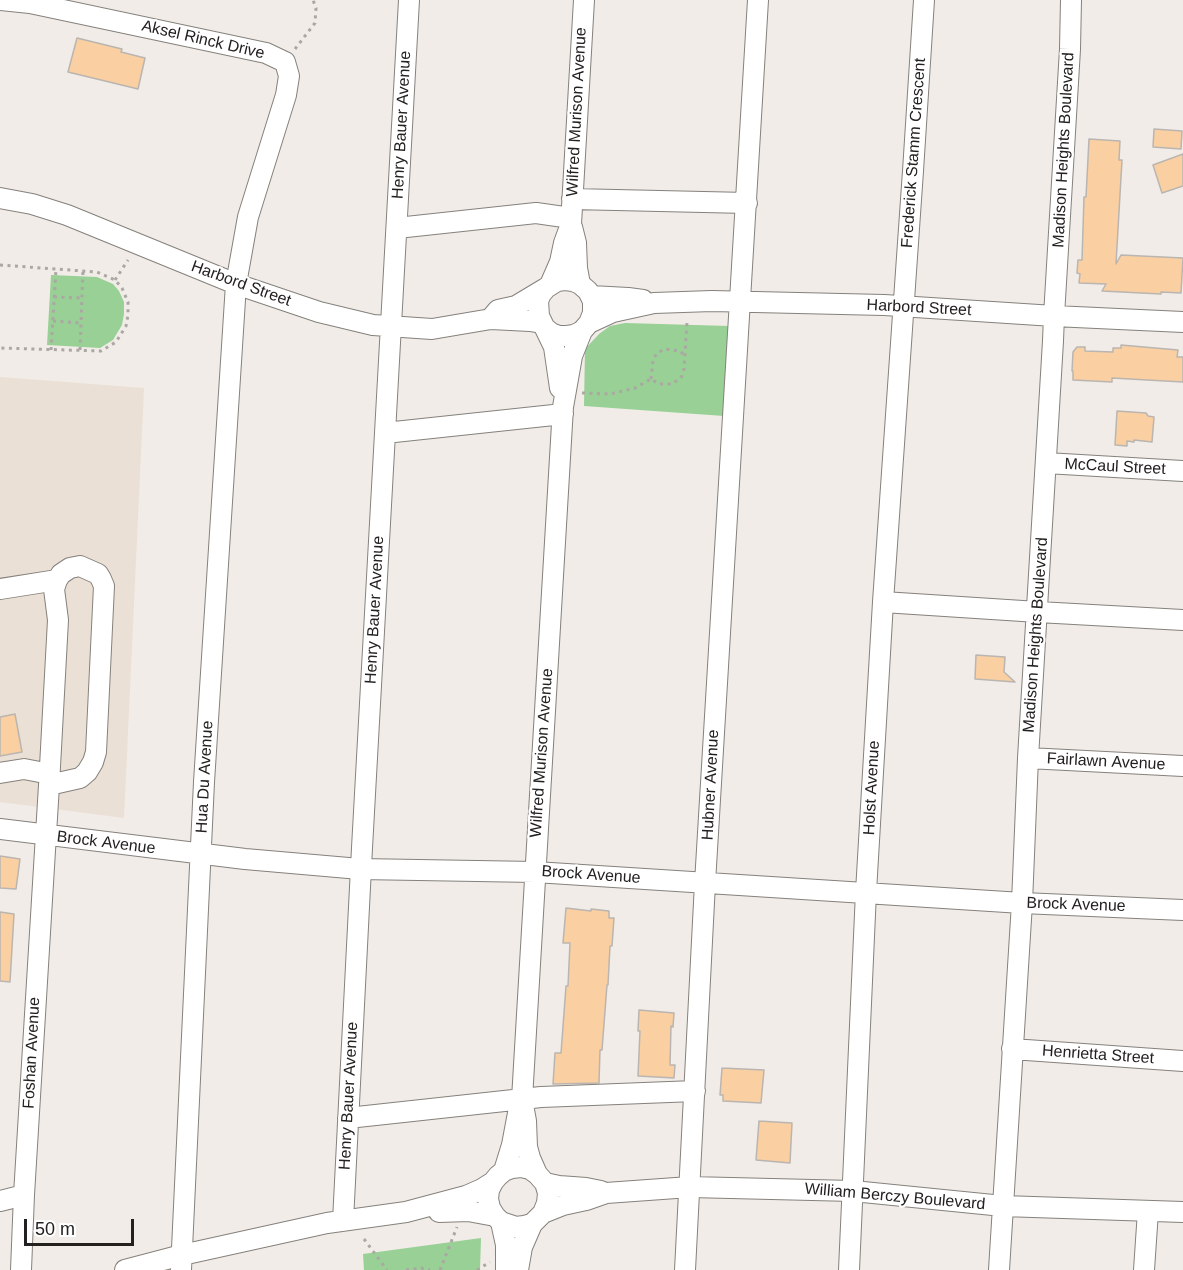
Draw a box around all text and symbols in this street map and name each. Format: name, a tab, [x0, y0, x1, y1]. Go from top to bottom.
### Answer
street label: Aksel Rinck Drive	[140, 17, 266, 63]
street label: Wilfred Murison Avenue	[563, 27, 591, 197]
street label: Henry Bauer Avenue	[389, 50, 415, 200]
street label: Madison Heights Boulevard	[1049, 52, 1079, 248]
street label: Frederick Stamm Crescent	[898, 57, 930, 249]
street label: Harbord Street	[188, 257, 294, 311]
street label: Harbord Street	[866, 296, 972, 320]
street label: McCaul Street	[1064, 455, 1166, 479]
street label: Henry Bauer Avenue	[362, 535, 388, 685]
street label: Madison Heights Boulevard	[1020, 537, 1052, 733]
street label: Wilfred Murison Avenue	[527, 668, 557, 838]
street label: Hua Du Avenue	[192, 720, 218, 834]
street label: Hubner Avenue	[699, 729, 723, 841]
street label: Holst Avenue	[860, 740, 884, 836]
street label: Fairlawn Avenue	[1046, 749, 1166, 775]
street label: Brock Avenue	[56, 827, 156, 859]
street label: Brock Avenue	[541, 862, 641, 888]
street label: Brock Avenue	[1026, 894, 1126, 916]
street label: Foshan Avenue	[19, 997, 45, 1109]
street label: Henry Bauer Avenue	[336, 1021, 362, 1171]
street label: Henrietta Street	[1041, 1042, 1155, 1068]
street label: William Berczy Boulevard	[804, 1180, 986, 1214]
scale bar	[27, 1207, 136, 1245]
text: 50 m	[35, 1219, 75, 1239]

